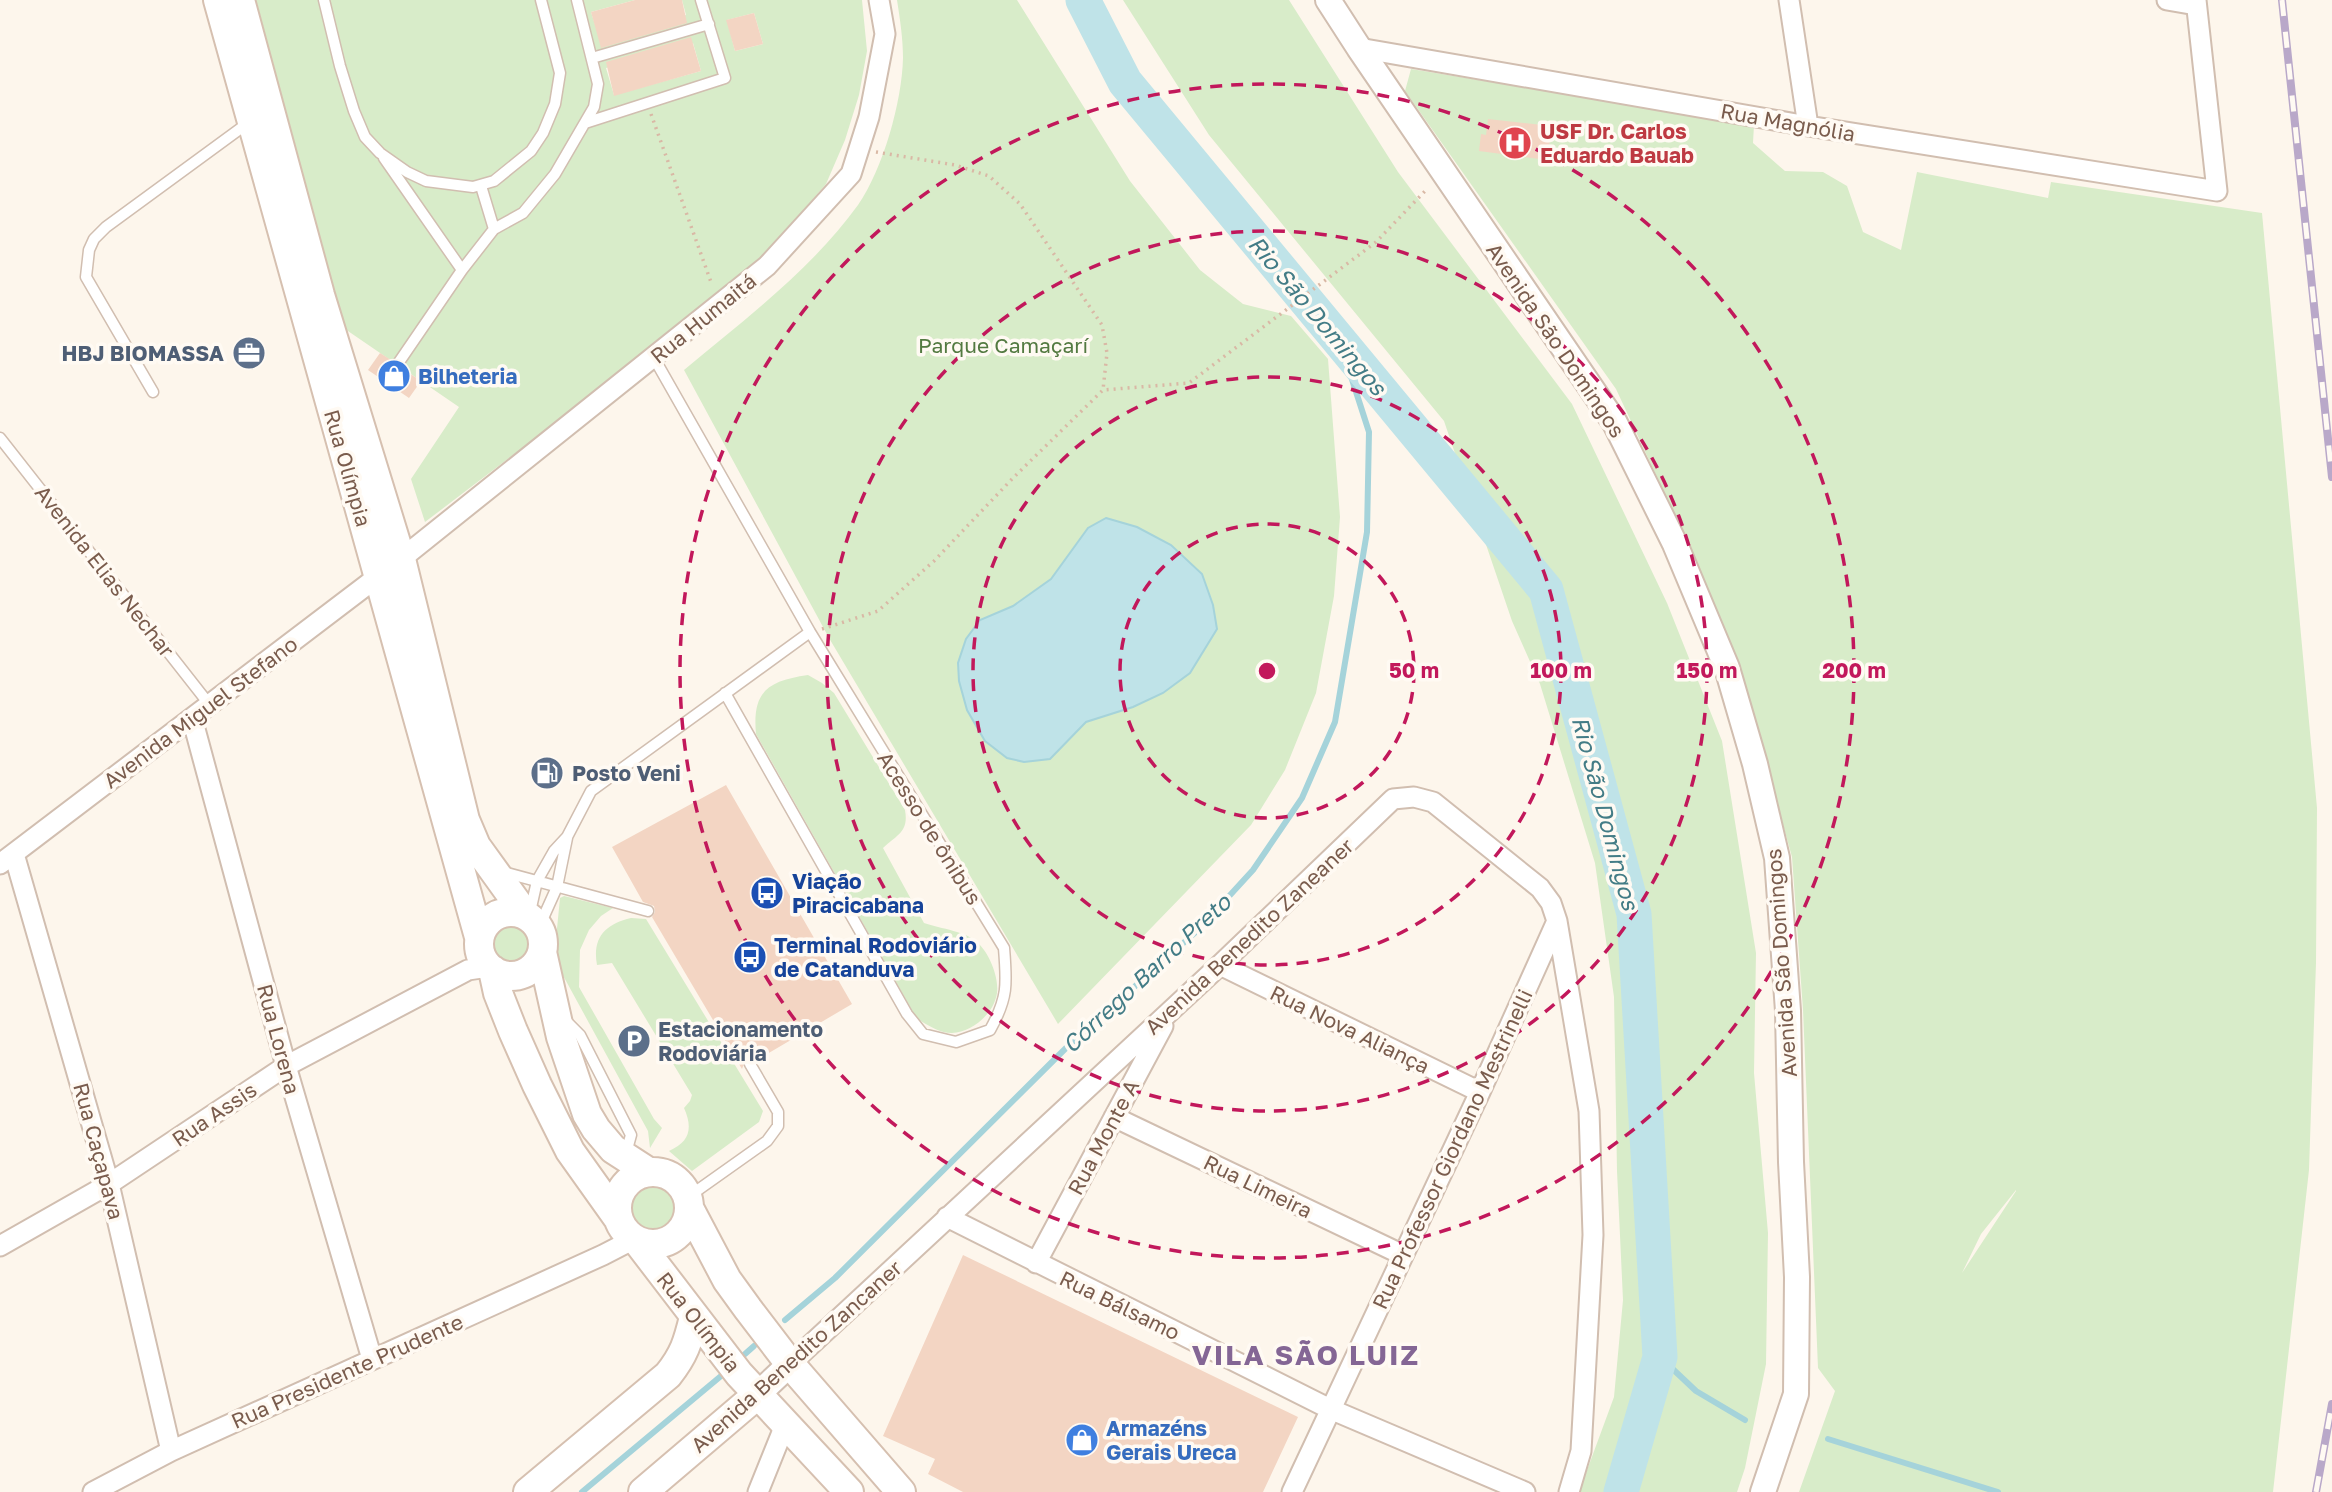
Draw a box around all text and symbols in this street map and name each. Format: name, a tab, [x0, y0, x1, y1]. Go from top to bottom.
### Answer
street label: Rua Magnólia	[1719, 97, 1857, 147]
place label: USF Dr. Carlos Eduardo Bauab	[1540, 118, 1694, 168]
hospital icon: USF Dr. Carlos Eduardo Bauab	[1496, 124, 1534, 162]
water label: Rio São Domingos	[1243, 230, 1393, 401]
street label: Avenida São Domingos	[1481, 238, 1631, 442]
street label: Rua Humaitá	[645, 267, 761, 369]
park label: Parque Camaçarí	[918, 332, 1089, 358]
office icon: HBJ BIOMASSA	[230, 334, 268, 372]
place label: HBJ BIOMASSA	[62, 340, 224, 366]
shop icon: Bilheteria	[375, 357, 413, 395]
place label: Bilheteria	[418, 363, 518, 389]
street label: Rua Olímpia	[319, 406, 377, 530]
street label: Avenida Elias Nechar	[30, 480, 180, 662]
street label: Avenida Miguel Stefano	[98, 630, 302, 794]
text: 50 m	[1389, 657, 1439, 683]
text: 100 m	[1530, 657, 1592, 683]
text: 150 m	[1677, 657, 1737, 683]
text: 200 m	[1822, 657, 1886, 683]
centre of rings	[1255, 659, 1279, 683]
water label: Rio São Domingos	[1567, 713, 1646, 914]
street label: Acesso de ônibus	[872, 747, 988, 909]
fuel station icon: Posto Veni	[528, 754, 566, 792]
place label: Posto Veni	[572, 760, 681, 786]
street label: Avenida Benedito Zaneaner	[1139, 832, 1359, 1040]
street label: Avenida São Domingos	[1760, 848, 1802, 1078]
place label: Viação Piracicabana	[792, 868, 924, 918]
bus stop icon: Viação Piracicabana	[748, 874, 786, 912]
water label: Córrego Barro Preto	[1056, 887, 1237, 1058]
place label: Terminal Rodoviário de Catanduva	[774, 932, 977, 982]
bus stop icon: Terminal Rodoviário de Catanduva	[731, 938, 769, 976]
street label: Rua Nova Aliança	[1266, 979, 1434, 1079]
street label: Rua Lorena	[252, 981, 306, 1097]
street label: Rua Professor Giordano Mestrinelli	[1366, 985, 1538, 1313]
place label: Estacionamento Rodoviária	[658, 1016, 823, 1066]
parking icon: Estacionamento Rodoviária	[615, 1022, 653, 1060]
street label: Rua Monte A	[1062, 1075, 1144, 1199]
street label: Rua Assis	[167, 1076, 261, 1152]
street label: Rua Caçapava	[68, 1080, 130, 1222]
street label: Rua Limeira	[1199, 1149, 1317, 1223]
street label: Avenida Benedito Zancaner	[685, 1254, 907, 1458]
street label: Rua Bálsamo	[1056, 1265, 1184, 1345]
street label: Rua Olímpia	[652, 1266, 746, 1378]
street label: Rua Presidente Prudente	[227, 1308, 467, 1434]
district label: VILA SÃO LUIZ	[1192, 1338, 1420, 1371]
place label: Armazéns Gerais Ureca	[1106, 1415, 1237, 1465]
shop icon: Armazéns Gerais Ureca	[1063, 1421, 1101, 1459]

